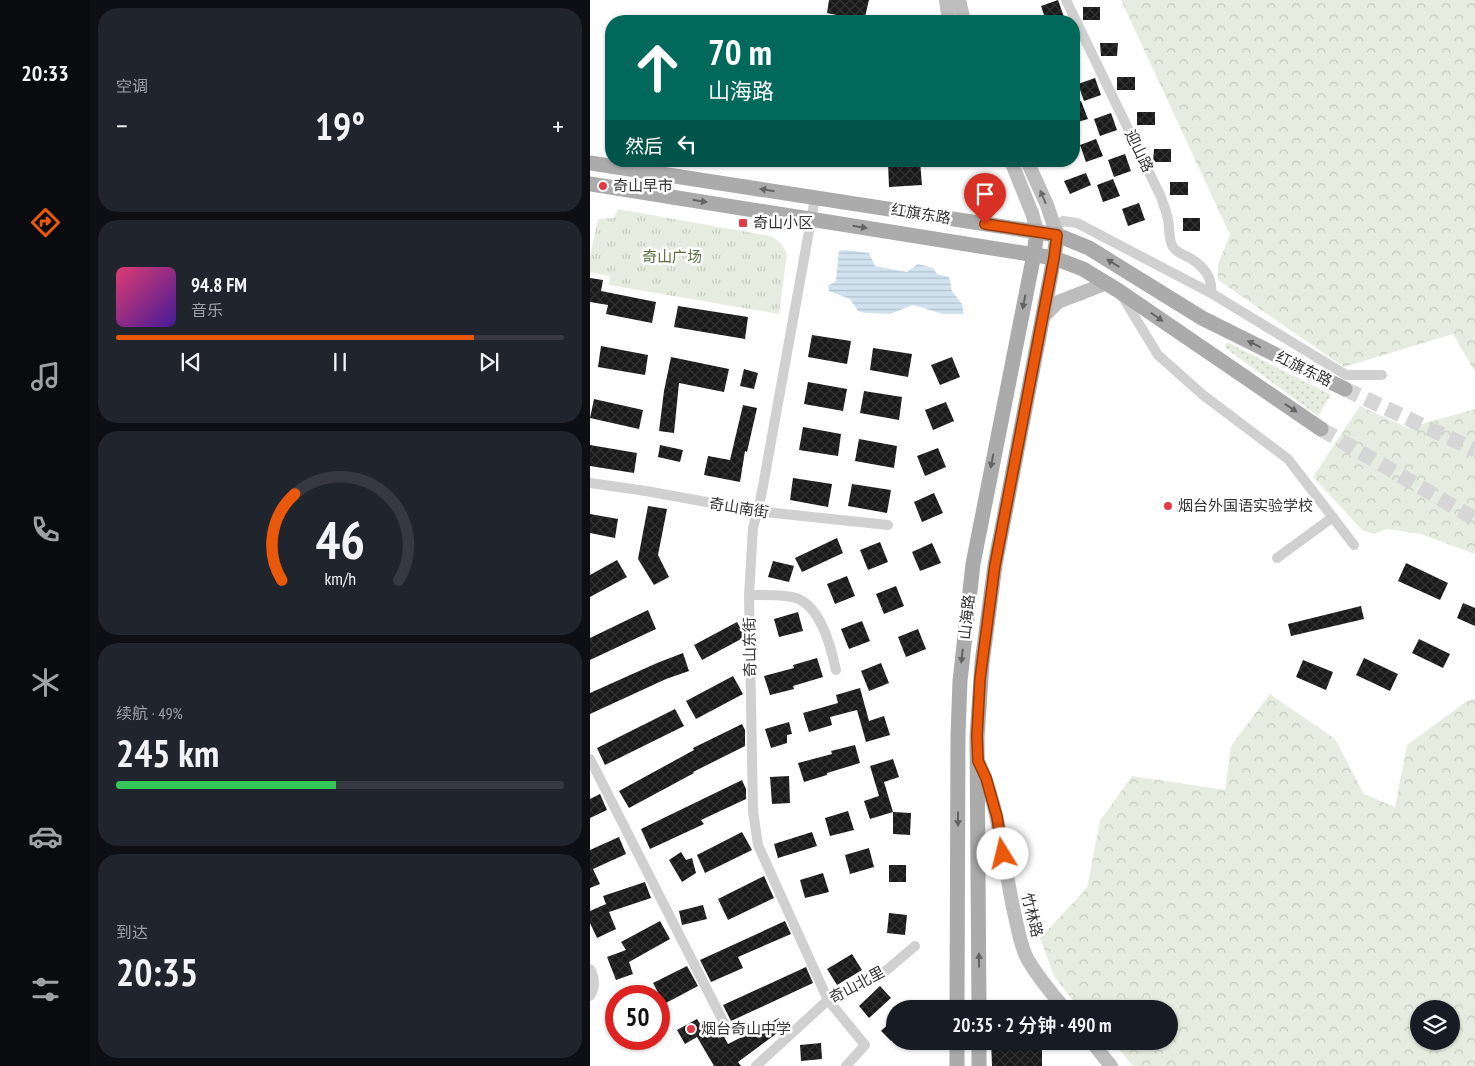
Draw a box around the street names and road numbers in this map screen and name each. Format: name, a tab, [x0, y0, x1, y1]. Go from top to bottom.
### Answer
street label: 迎山路	[1121, 126, 1158, 175]
street label: 红旗东路	[890, 199, 952, 228]
street label: 红旗东路	[1273, 347, 1335, 390]
street label: 奇山南街	[708, 493, 770, 522]
street label: 山海路	[955, 594, 978, 640]
street label: 奇山东街	[739, 617, 760, 677]
street label: 竹林路	[1018, 891, 1047, 939]
street label: 奇山北里	[826, 962, 888, 1007]

